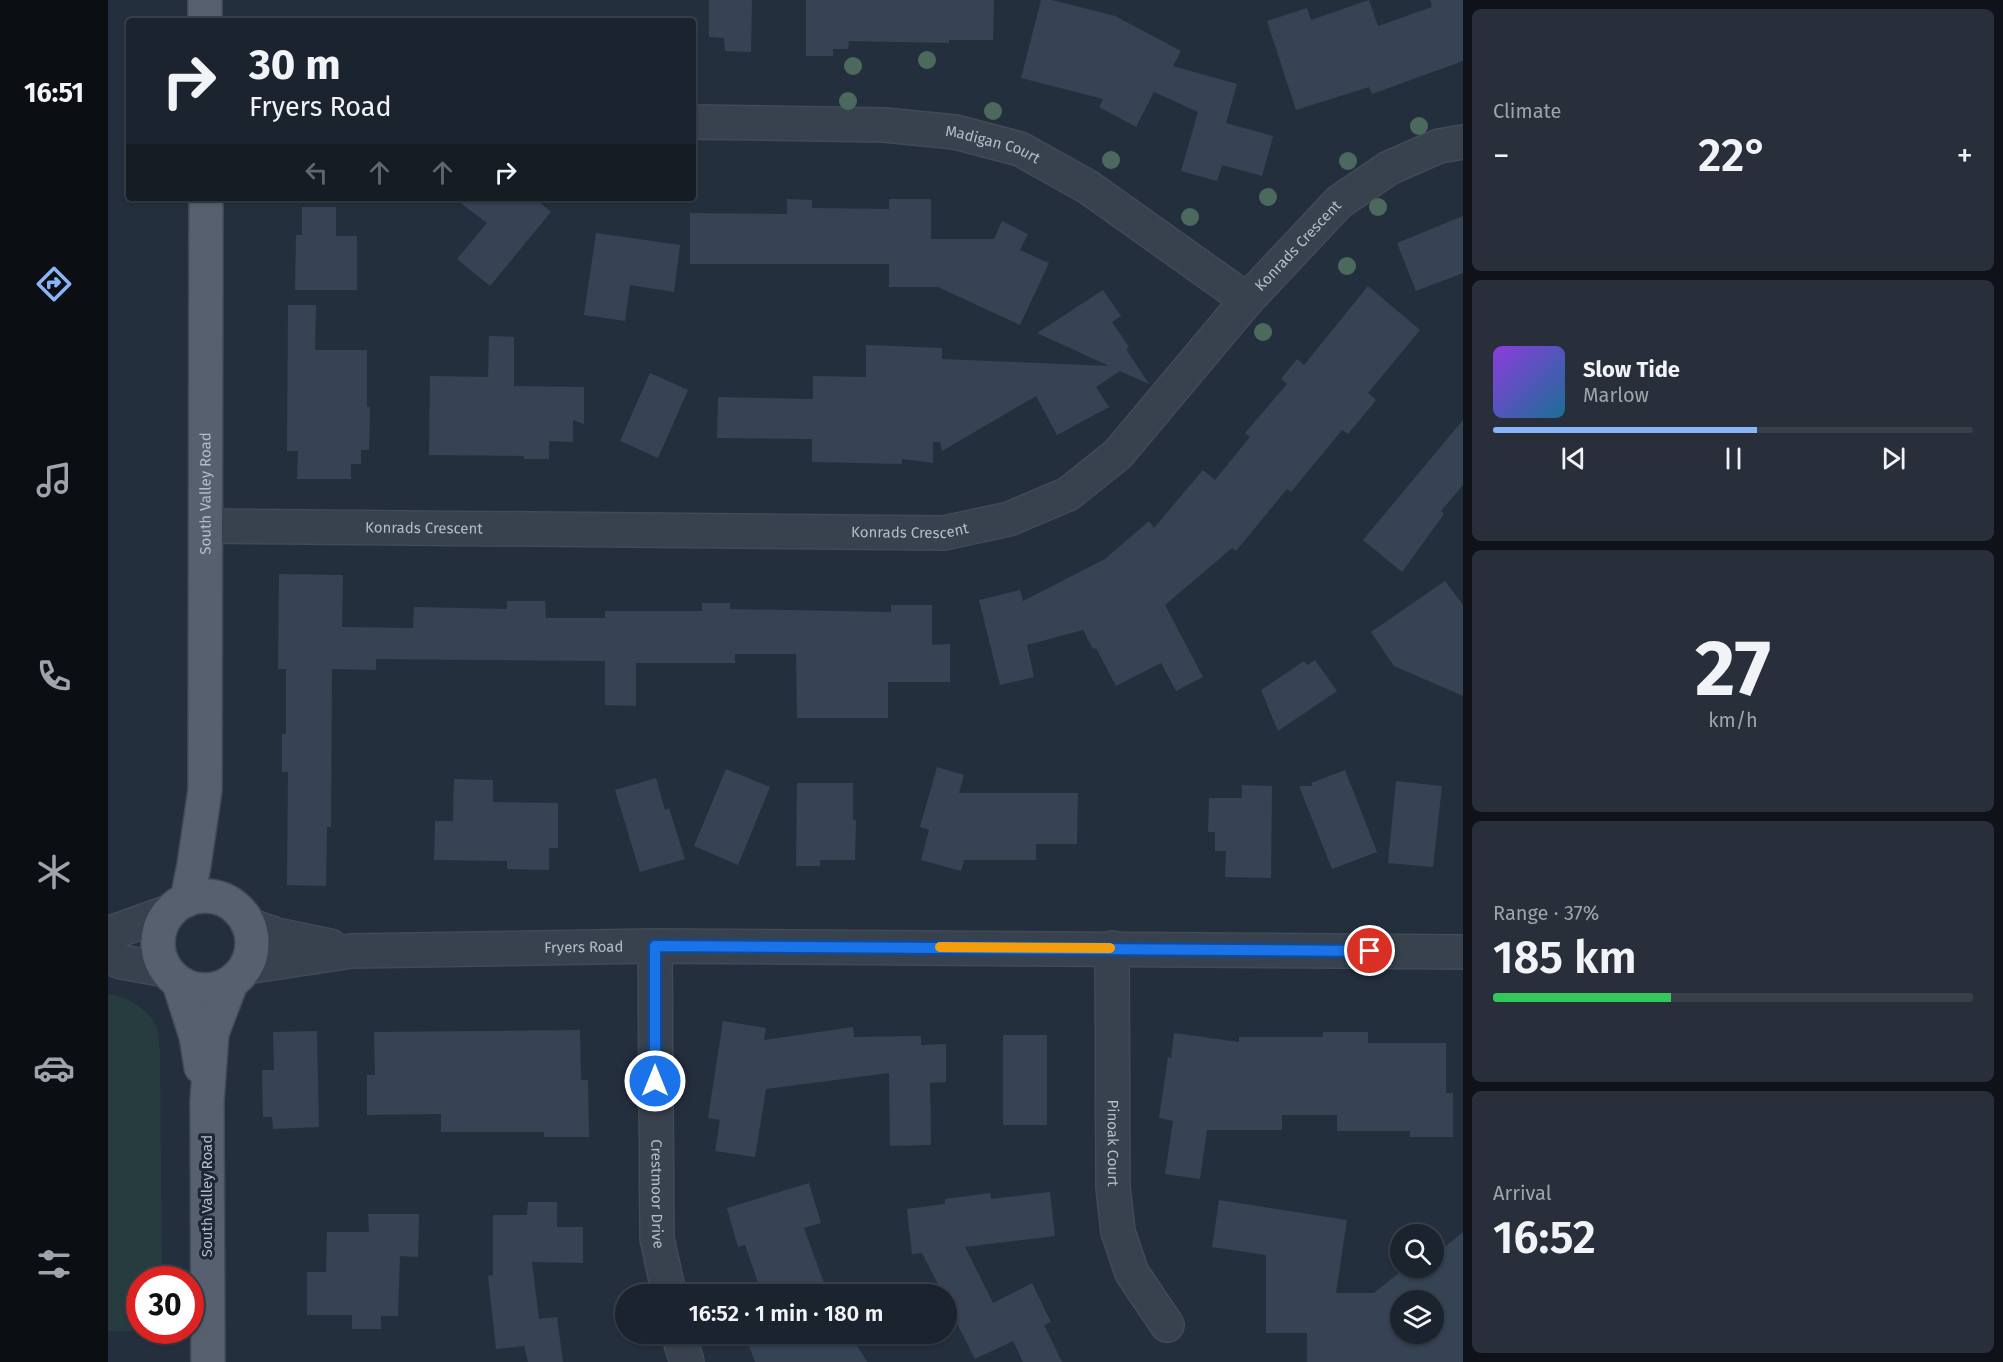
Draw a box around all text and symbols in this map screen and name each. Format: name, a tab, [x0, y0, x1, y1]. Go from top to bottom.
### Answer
text: 30 m	[249, 40, 341, 90]
icon: right	[150, 42, 228, 120]
text: 16:51	[24, 77, 84, 109]
text: Fryers Road	[249, 91, 392, 123]
text: Climate	[1493, 99, 1561, 123]
street label: Madigan Court	[945, 122, 1044, 168]
text: 22°	[1698, 129, 1768, 183]
text: −	[1493, 136, 1510, 176]
text: +	[1957, 136, 1973, 176]
icon: left	[300, 156, 333, 189]
icon: ahead	[363, 156, 396, 189]
icon: ahead	[426, 156, 459, 189]
icon: right	[489, 156, 522, 189]
street label: Konrads Crescent	[1251, 196, 1345, 295]
icon: directions	[33, 263, 75, 305]
text: Slow Tide	[1583, 356, 1680, 383]
text: Marlow	[1583, 383, 1649, 407]
street label: South Valley Road	[196, 432, 215, 555]
icon: previous	[1557, 442, 1590, 475]
icon: pause	[1717, 442, 1750, 475]
icon: next	[1877, 442, 1910, 475]
icon: music	[33, 459, 75, 501]
street label: Konrads Crescent	[365, 519, 483, 538]
street label: Konrads Crescent	[851, 519, 971, 542]
text: 27	[1695, 622, 1771, 716]
icon: phone	[33, 655, 75, 697]
text: km/h	[1708, 708, 1758, 732]
icon: climate	[33, 851, 75, 893]
text: Range · 37%	[1493, 901, 1599, 925]
pin	[1344, 925, 1395, 976]
text: 185 km	[1493, 931, 1637, 985]
icon: arrive	[1353, 934, 1386, 967]
street label: Fryers Road	[544, 938, 624, 957]
icon: car	[33, 1047, 75, 1089]
position arrow	[623, 1049, 687, 1113]
street label: Pinoak Court	[1104, 1099, 1122, 1187]
street label: South Valley Road	[198, 1135, 216, 1257]
street label: Crestmoor Drive	[647, 1139, 668, 1250]
text: Arrival	[1493, 1181, 1552, 1205]
text: 16:52	[1493, 1211, 1596, 1265]
map controls	[1390, 1224, 1444, 1344]
button: search	[1390, 1224, 1444, 1278]
icon: filters	[33, 1243, 75, 1285]
speed limit sign: 30	[126, 1266, 204, 1344]
button: layers	[1390, 1290, 1444, 1344]
text: 16:52 · 1 min · 180 m	[689, 1300, 883, 1327]

